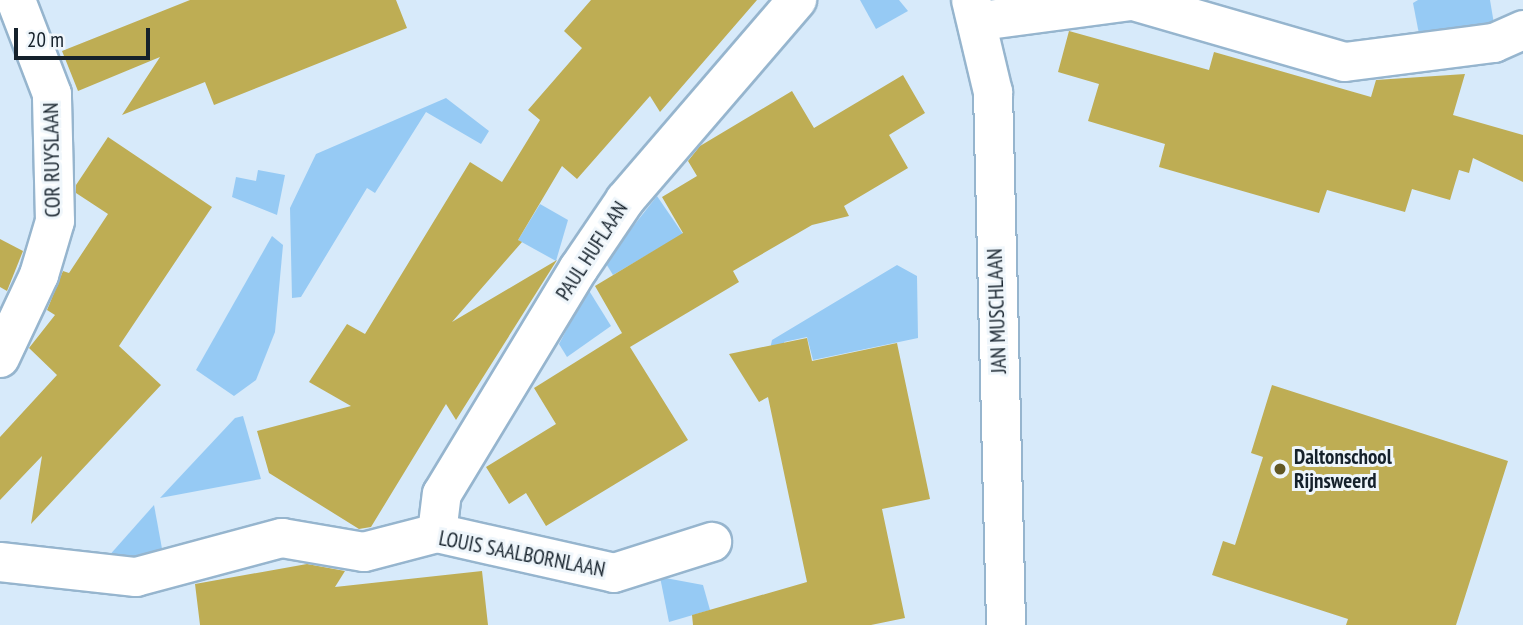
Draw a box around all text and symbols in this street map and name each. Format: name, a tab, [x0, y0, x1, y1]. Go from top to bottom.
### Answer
scale bar	[18, 14, 154, 58]
text: 20 m	[27, 26, 64, 53]
street label: COR RUYSLAAN	[38, 102, 66, 218]
street label: PAUL HUFLAAN	[551, 197, 633, 305]
street label: JAN MUSCHLAAN	[982, 248, 1012, 374]
place label: Daltonschool Rijnsweerd	[1294, 444, 1392, 494]
marker: Daltonschool Rijnsweerd	[1272, 461, 1288, 477]
street label: LOUIS SAALBORNLAAN	[437, 526, 607, 582]

